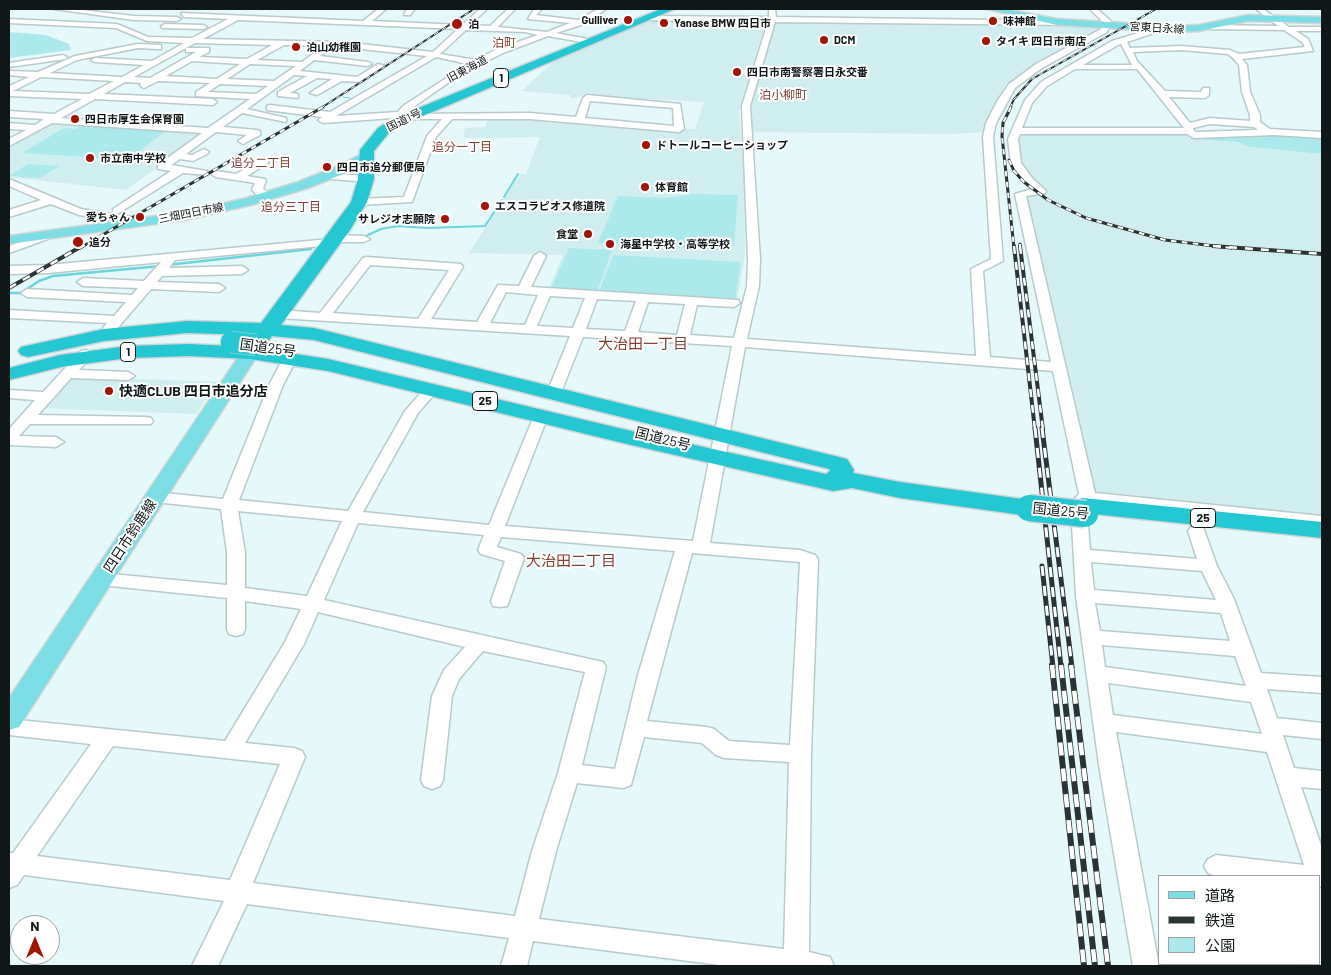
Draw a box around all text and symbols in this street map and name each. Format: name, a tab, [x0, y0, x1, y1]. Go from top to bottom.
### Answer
place label: Gulliver	[582, 13, 618, 27]
marker: Gulliver	[622, 14, 634, 26]
place label: 味神館	[1003, 14, 1036, 28]
marker: 味神館	[987, 15, 999, 27]
place label: Yanase BMW 四日市	[674, 16, 771, 30]
marker: 泊	[450, 17, 464, 31]
place label: 泊	[468, 17, 479, 31]
marker: Yanase BMW 四日市	[658, 17, 670, 29]
street label: 宮東日永線	[1129, 20, 1185, 36]
place label: DCM	[834, 33, 855, 47]
marker: DCM	[818, 34, 830, 46]
place label: タイキ 四日市南店	[996, 34, 1086, 48]
marker: タイキ 四日市南店	[980, 35, 992, 47]
district label: 泊町	[492, 36, 516, 50]
place label: 泊山幼稚園	[306, 40, 361, 54]
marker: 泊山幼稚園	[290, 41, 302, 53]
street label: 旧東海道	[444, 53, 490, 85]
place label: 四日市南警察署日永交番	[747, 65, 868, 79]
marker: 四日市南警察署日永交番	[731, 66, 743, 78]
road number: 1	[494, 68, 508, 88]
district label: 泊小柳町	[759, 88, 807, 102]
street label: 国道1号	[385, 106, 423, 134]
place label: 四日市厚生会保育園	[85, 112, 184, 126]
marker: 四日市厚生会保育園	[69, 113, 81, 125]
place label: ドトールコーヒーショップ	[656, 138, 788, 152]
marker: ドトールコーヒーショップ	[640, 139, 652, 151]
district label: 追分一丁目	[432, 140, 492, 154]
place label: 市立南中学校	[100, 151, 166, 165]
marker: 市立南中学校	[84, 152, 96, 164]
district label: 追分二丁目	[231, 156, 291, 170]
place label: 四日市追分郵便局	[337, 160, 425, 174]
marker: 四日市追分郵便局	[321, 161, 333, 173]
place label: 体育館	[655, 180, 688, 194]
marker: 体育館	[639, 181, 651, 193]
place label: エスコラピオス修道院	[495, 199, 605, 213]
street label: 三畑四日市線	[157, 200, 225, 226]
district label: 追分三丁目	[261, 200, 321, 214]
marker: エスコラピオス修道院	[479, 200, 491, 212]
place label: 愛ちゃん	[86, 210, 130, 224]
marker: 愛ちゃん	[134, 211, 146, 223]
place label: サレジオ志願院	[358, 212, 435, 226]
marker: サレジオ志願院	[439, 213, 451, 225]
place label: 食堂	[556, 227, 578, 241]
marker: 食堂	[582, 228, 594, 240]
marker: 追分	[71, 235, 85, 249]
place label: 追分	[89, 235, 111, 249]
place label: 海星中学校・高等学校	[620, 237, 730, 251]
marker: 海星中学校・高等学校	[604, 238, 616, 250]
district label: 大治田一丁目	[598, 335, 688, 353]
street label: 国道25号	[239, 336, 297, 360]
road number: 1	[120, 342, 136, 362]
place label: 快適CLUB 四日市追分店	[119, 383, 268, 399]
marker: 快適CLUB 四日市追分店	[103, 385, 115, 397]
road number: 25	[472, 392, 498, 411]
street label: 国道25号	[633, 424, 693, 454]
street label: 四日市鈴鹿線	[100, 496, 160, 576]
street label: 国道25号	[1032, 500, 1090, 522]
road number: 25	[1190, 508, 1216, 528]
district label: 大治田二丁目	[526, 552, 616, 570]
legend	[1158, 875, 1321, 965]
text: 道路	[1205, 886, 1235, 904]
text: 鉄道	[1205, 911, 1235, 929]
north arrow	[10, 915, 60, 965]
text: N	[30, 917, 40, 934]
text: 公園	[1205, 936, 1235, 954]

